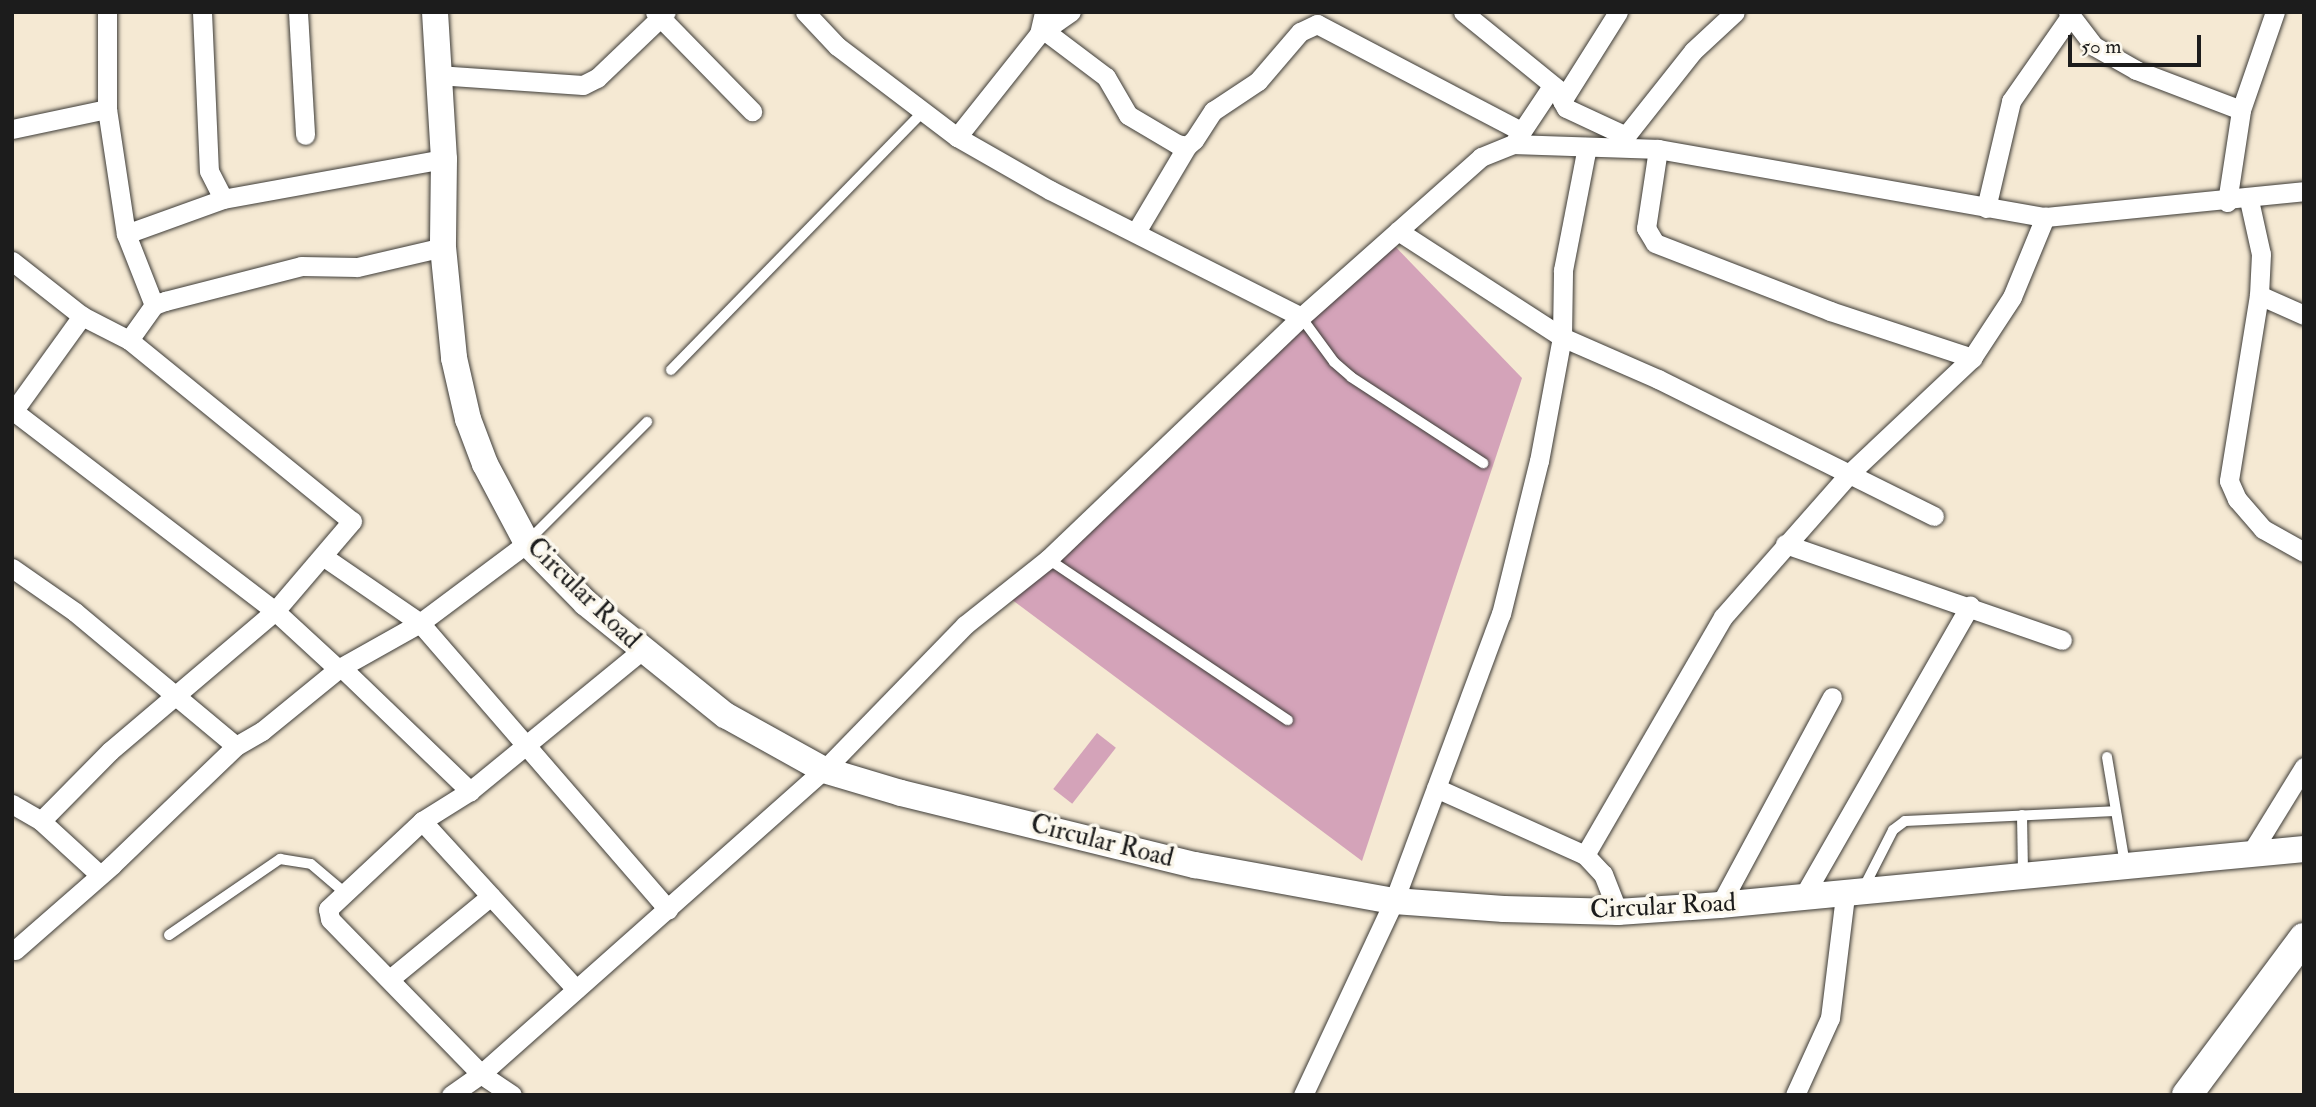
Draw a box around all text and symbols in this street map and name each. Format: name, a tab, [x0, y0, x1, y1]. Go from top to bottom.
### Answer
scale bar	[2071, 21, 2204, 65]
text: 50 m	[2081, 33, 2122, 60]
street label: Circular Road	[520, 532, 646, 656]
street label: Circular Road	[1027, 809, 1177, 875]
street label: Circular Road	[1589, 888, 1737, 926]

